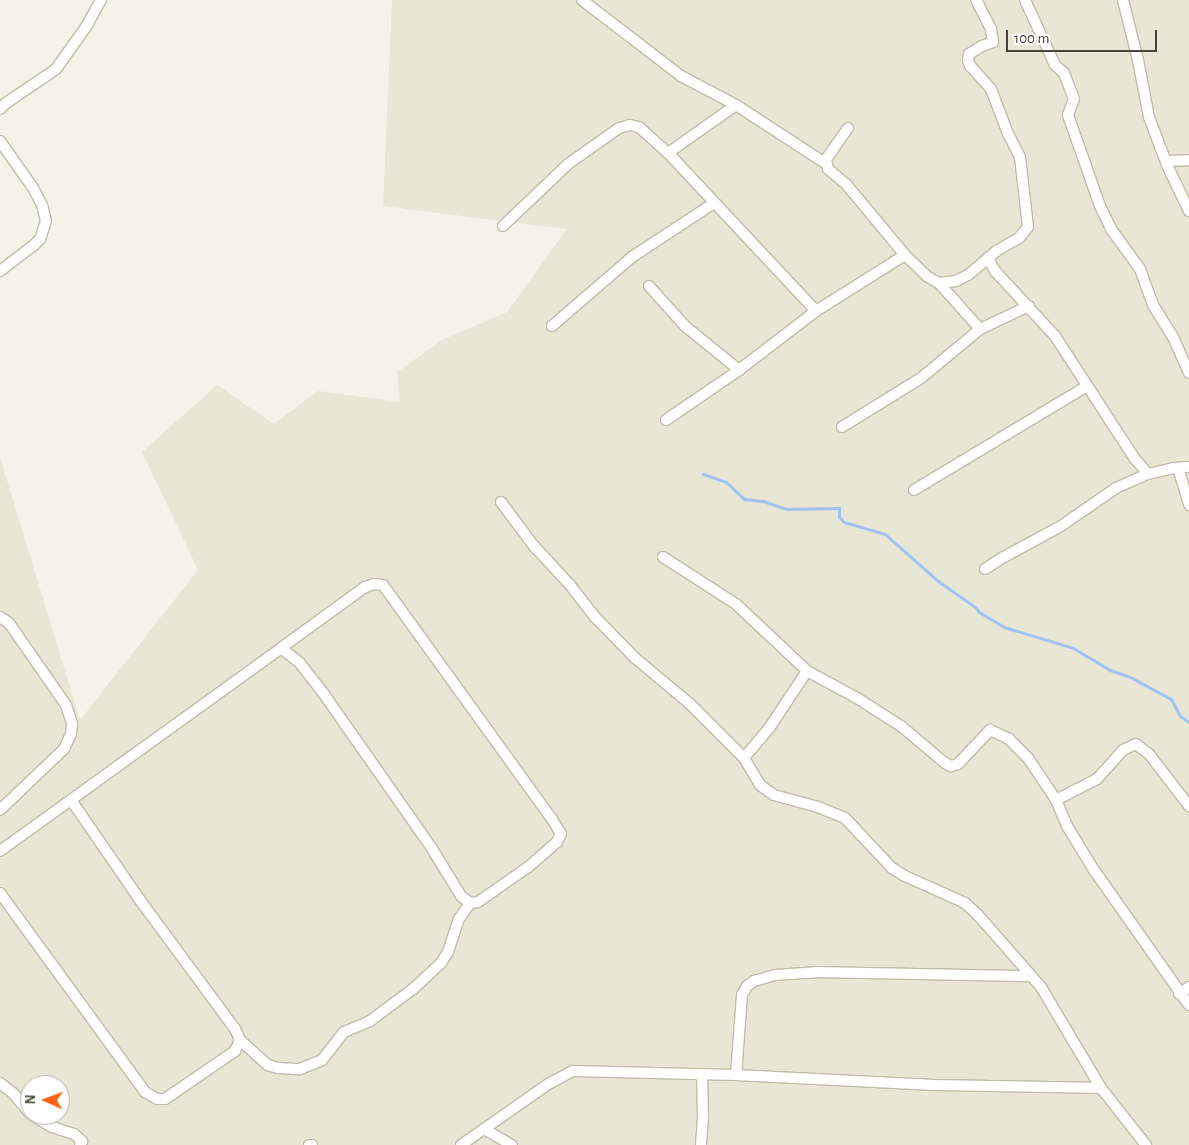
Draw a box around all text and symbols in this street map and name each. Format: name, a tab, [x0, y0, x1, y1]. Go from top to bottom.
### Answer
scale bar	[1009, 20, 1160, 52]
text: 100 m	[1014, 31, 1049, 46]
north arrow	[20, 1075, 70, 1125]
text: N	[24, 1094, 38, 1105]

